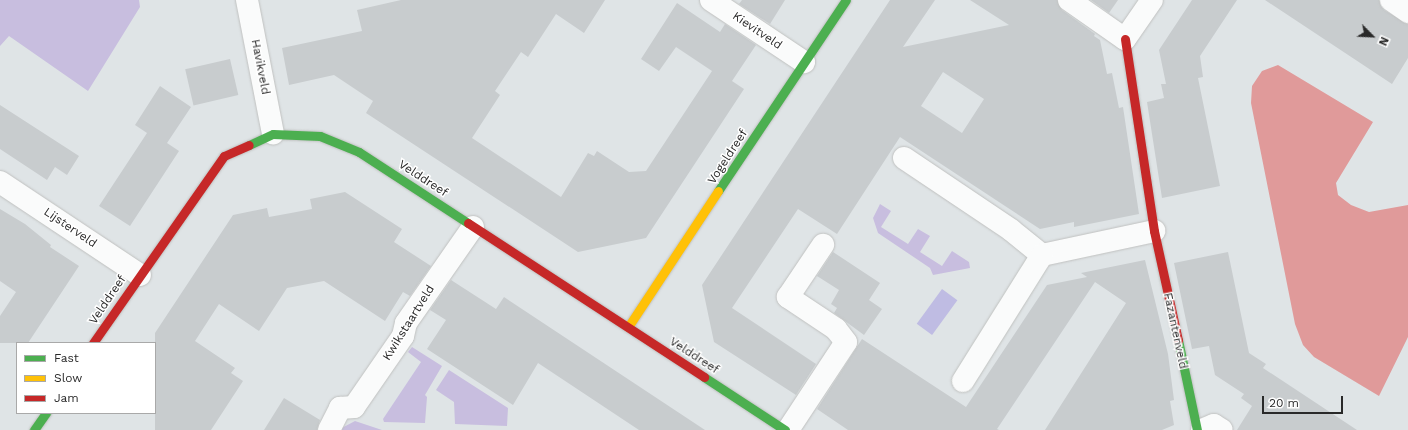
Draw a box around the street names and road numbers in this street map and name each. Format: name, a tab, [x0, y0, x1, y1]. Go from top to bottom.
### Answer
street label: Kievitveld	[729, 9, 785, 53]
street label: Havikveld	[248, 38, 272, 96]
street label: Vogeldreef	[705, 127, 751, 187]
street label: Velddreef	[396, 158, 450, 200]
street label: Lijsterveld	[41, 205, 99, 251]
street label: Velddreef	[86, 273, 130, 327]
street label: Kwikstaartveld	[380, 283, 438, 363]
street label: Fazantenveld	[1160, 292, 1190, 370]
street label: Velddreef	[667, 335, 721, 377]

